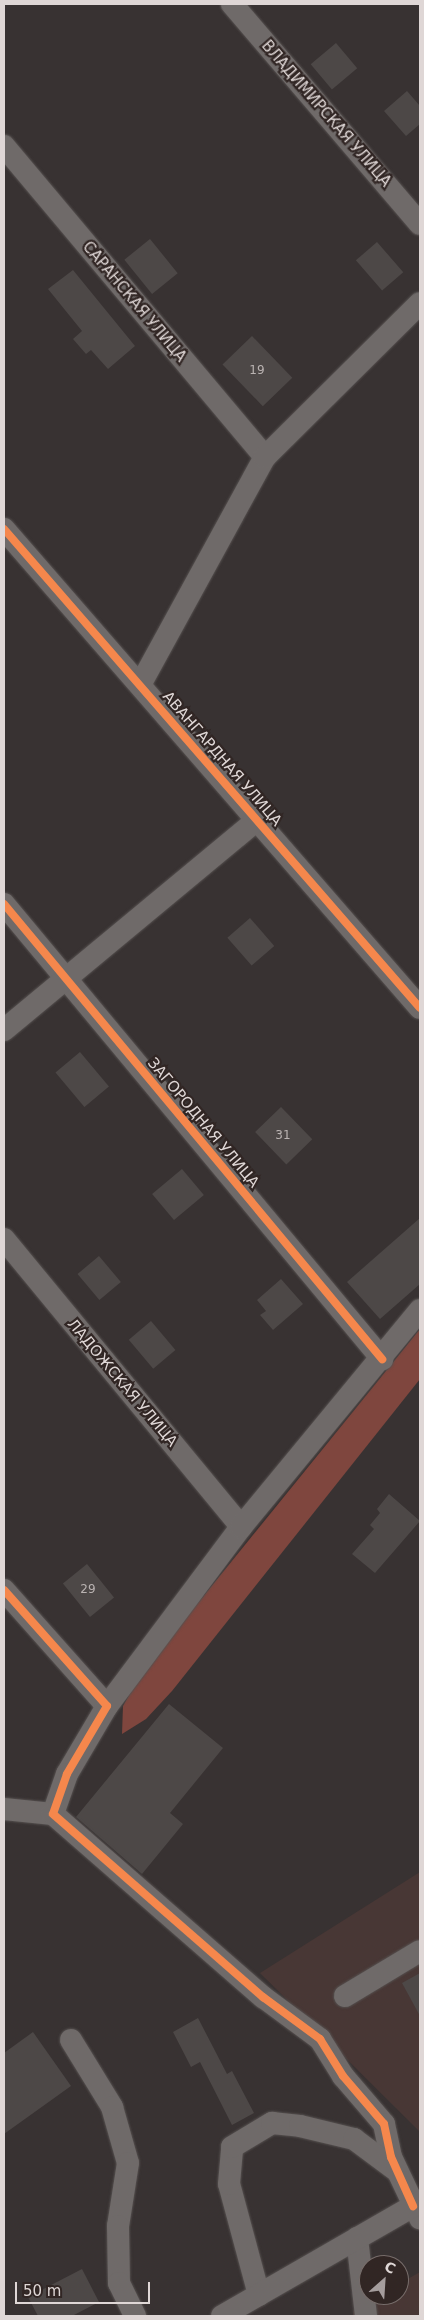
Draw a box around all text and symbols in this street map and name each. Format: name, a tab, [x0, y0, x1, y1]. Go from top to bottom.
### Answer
street label: ВЛАДИМИРСКАЯ УЛИЦА	[258, 37, 394, 191]
street label: САРАНСКАЯ УЛИЦА	[78, 238, 190, 366]
house number: 19	[249, 364, 265, 378]
street label: АВАНГАРДНАЯ УЛИЦА	[159, 688, 285, 830]
street label: ЗАГОРОДНАЯ УЛИЦА	[143, 1055, 263, 1191]
house number: 31	[275, 1129, 291, 1143]
street label: ЛАДОЖСКАЯ УЛИЦА	[63, 1315, 181, 1451]
house number: 29	[80, 1583, 96, 1597]
north arrow	[359, 2255, 409, 2305]
text: С	[382, 2258, 398, 2277]
scale bar	[18, 2272, 152, 2304]
text: 50 m	[23, 2282, 61, 2300]

